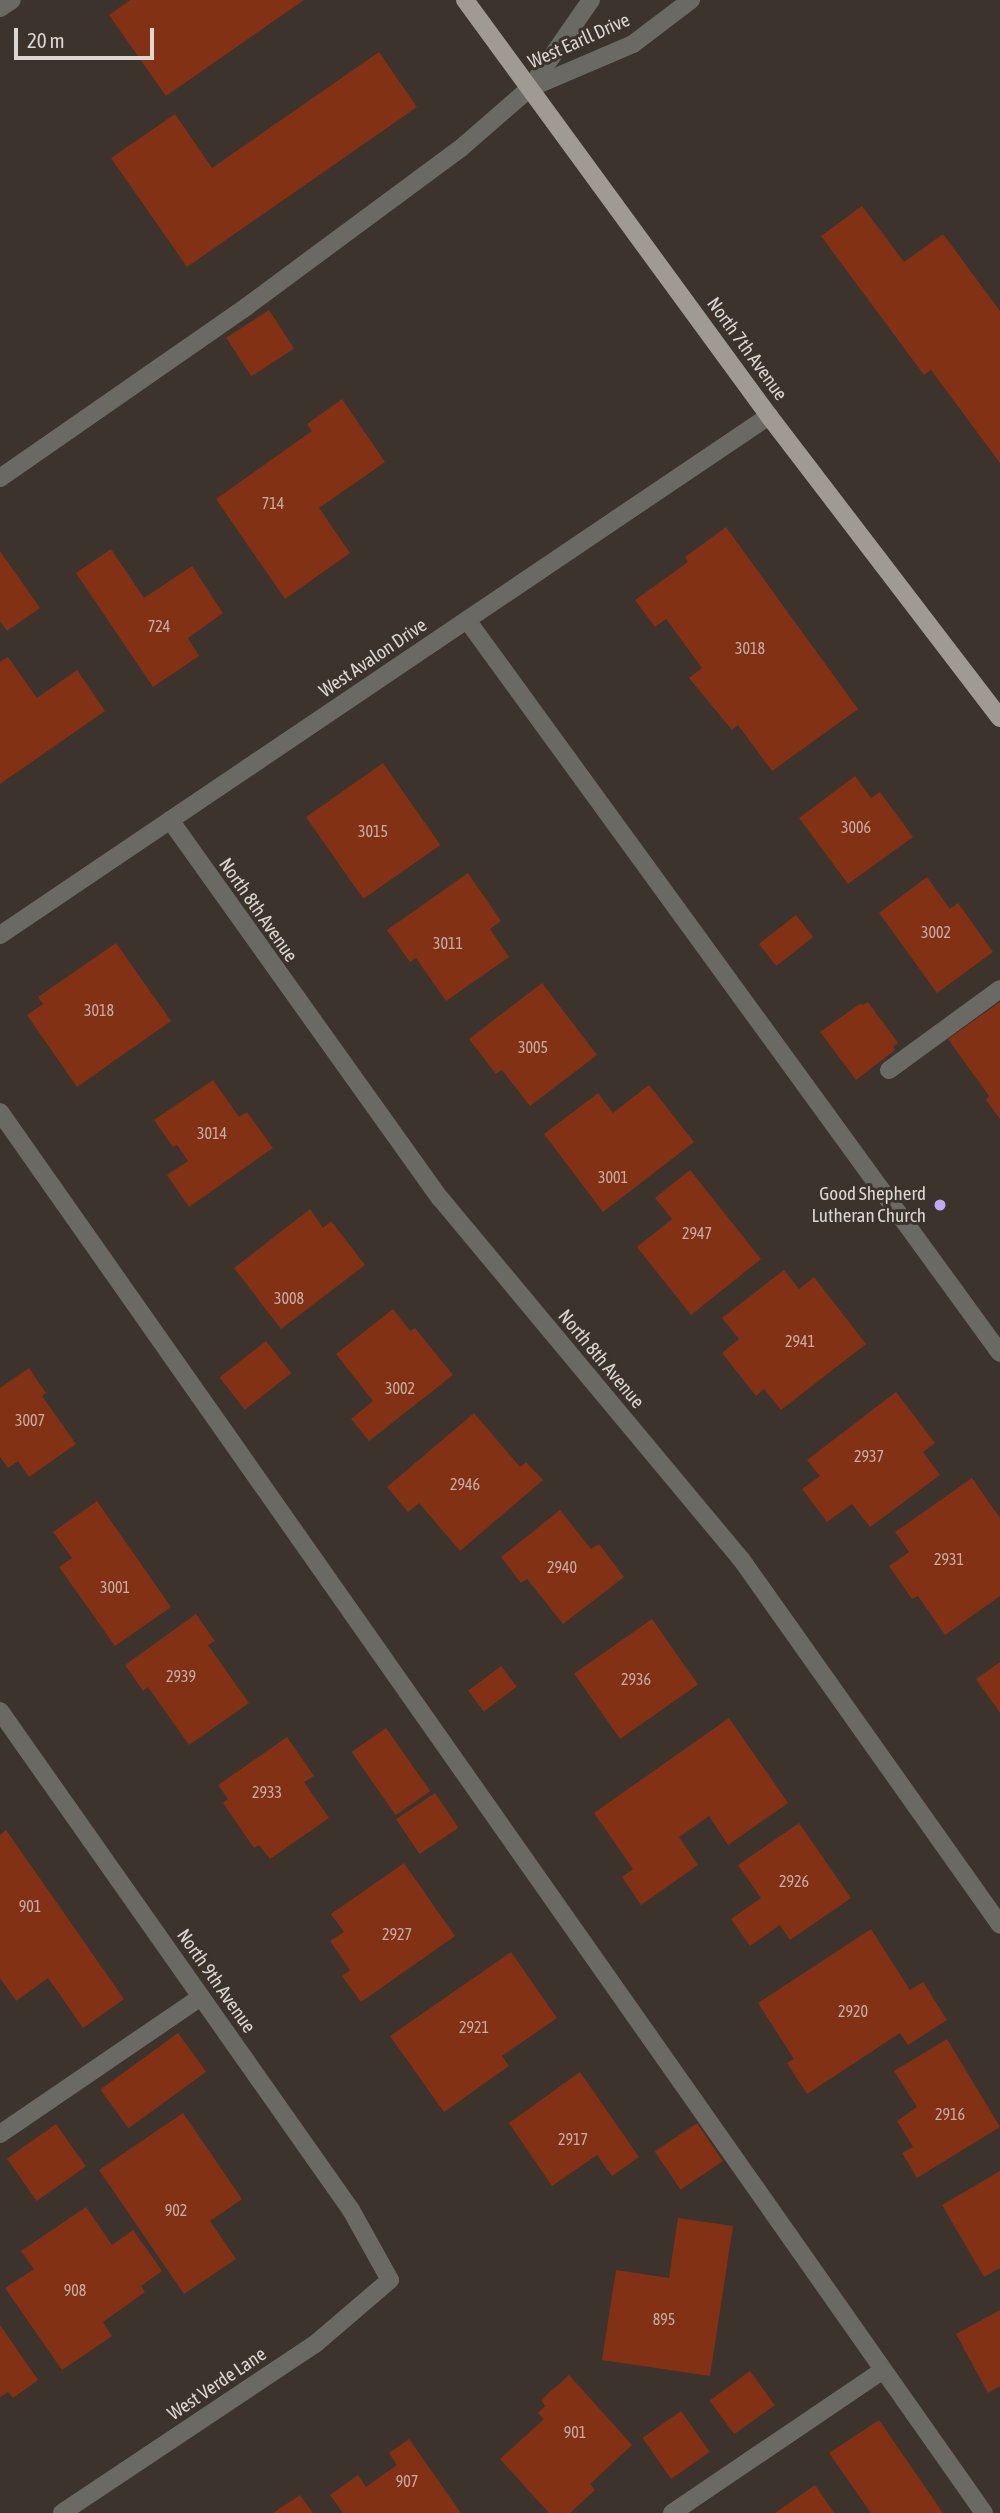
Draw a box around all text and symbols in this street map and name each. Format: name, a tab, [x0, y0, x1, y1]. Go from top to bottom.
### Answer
street label: West Earll Drive	[525, 8, 633, 74]
scale bar	[18, 14, 158, 58]
text: 20 m	[27, 28, 65, 52]
street label: North 7th Avenue	[702, 293, 792, 405]
house number: 714	[262, 493, 284, 513]
street label: West Avalon Drive	[315, 614, 431, 702]
house number: 724	[148, 616, 170, 636]
house number: 3018	[735, 638, 765, 658]
house number: 3006	[841, 817, 871, 837]
house number: 3015	[358, 821, 388, 841]
street label: North 8th Avenue	[214, 854, 302, 966]
house number: 3002	[921, 922, 951, 942]
house number: 3011	[433, 933, 463, 953]
house number: 3018	[84, 1000, 114, 1020]
house number: 3005	[518, 1037, 548, 1057]
house number: 3014	[197, 1123, 227, 1143]
house number: 3001	[598, 1167, 628, 1187]
place label: Good Shepherd Lutheran Church	[811, 1183, 926, 1227]
marker: Good Shepherd Lutheran Church	[932, 1197, 948, 1213]
house number: 2947	[682, 1223, 712, 1243]
house number: 3008	[274, 1288, 304, 1308]
street label: North 8th Avenue	[553, 1305, 649, 1413]
house number: 2941	[785, 1331, 815, 1351]
house number: 3002	[385, 1378, 415, 1398]
house number: 3007	[15, 1410, 45, 1430]
house number: 2937	[854, 1446, 884, 1466]
house number: 2946	[450, 1474, 480, 1494]
house number: 2931	[934, 1549, 964, 1569]
house number: 2940	[547, 1557, 577, 1577]
house number: 3001	[100, 1577, 130, 1597]
house number: 2939	[166, 1666, 196, 1686]
house number: 2936	[621, 1669, 651, 1689]
house number: 2933	[252, 1782, 282, 1802]
house number: 2926	[779, 1871, 809, 1891]
house number: 901	[19, 1896, 41, 1916]
house number: 2927	[382, 1924, 412, 1944]
street label: North 9th Avenue	[172, 1925, 260, 2037]
house number: 2920	[838, 2001, 868, 2021]
house number: 2921	[459, 2017, 489, 2037]
house number: 2916	[935, 2104, 965, 2124]
house number: 2917	[558, 2129, 588, 2149]
house number: 902	[165, 2200, 187, 2220]
house number: 908	[64, 2280, 86, 2300]
house number: 895	[653, 2309, 675, 2329]
street label: West Verde Lane	[163, 2343, 271, 2425]
house number: 901	[564, 2422, 586, 2442]
house number: 907	[396, 2471, 418, 2491]

